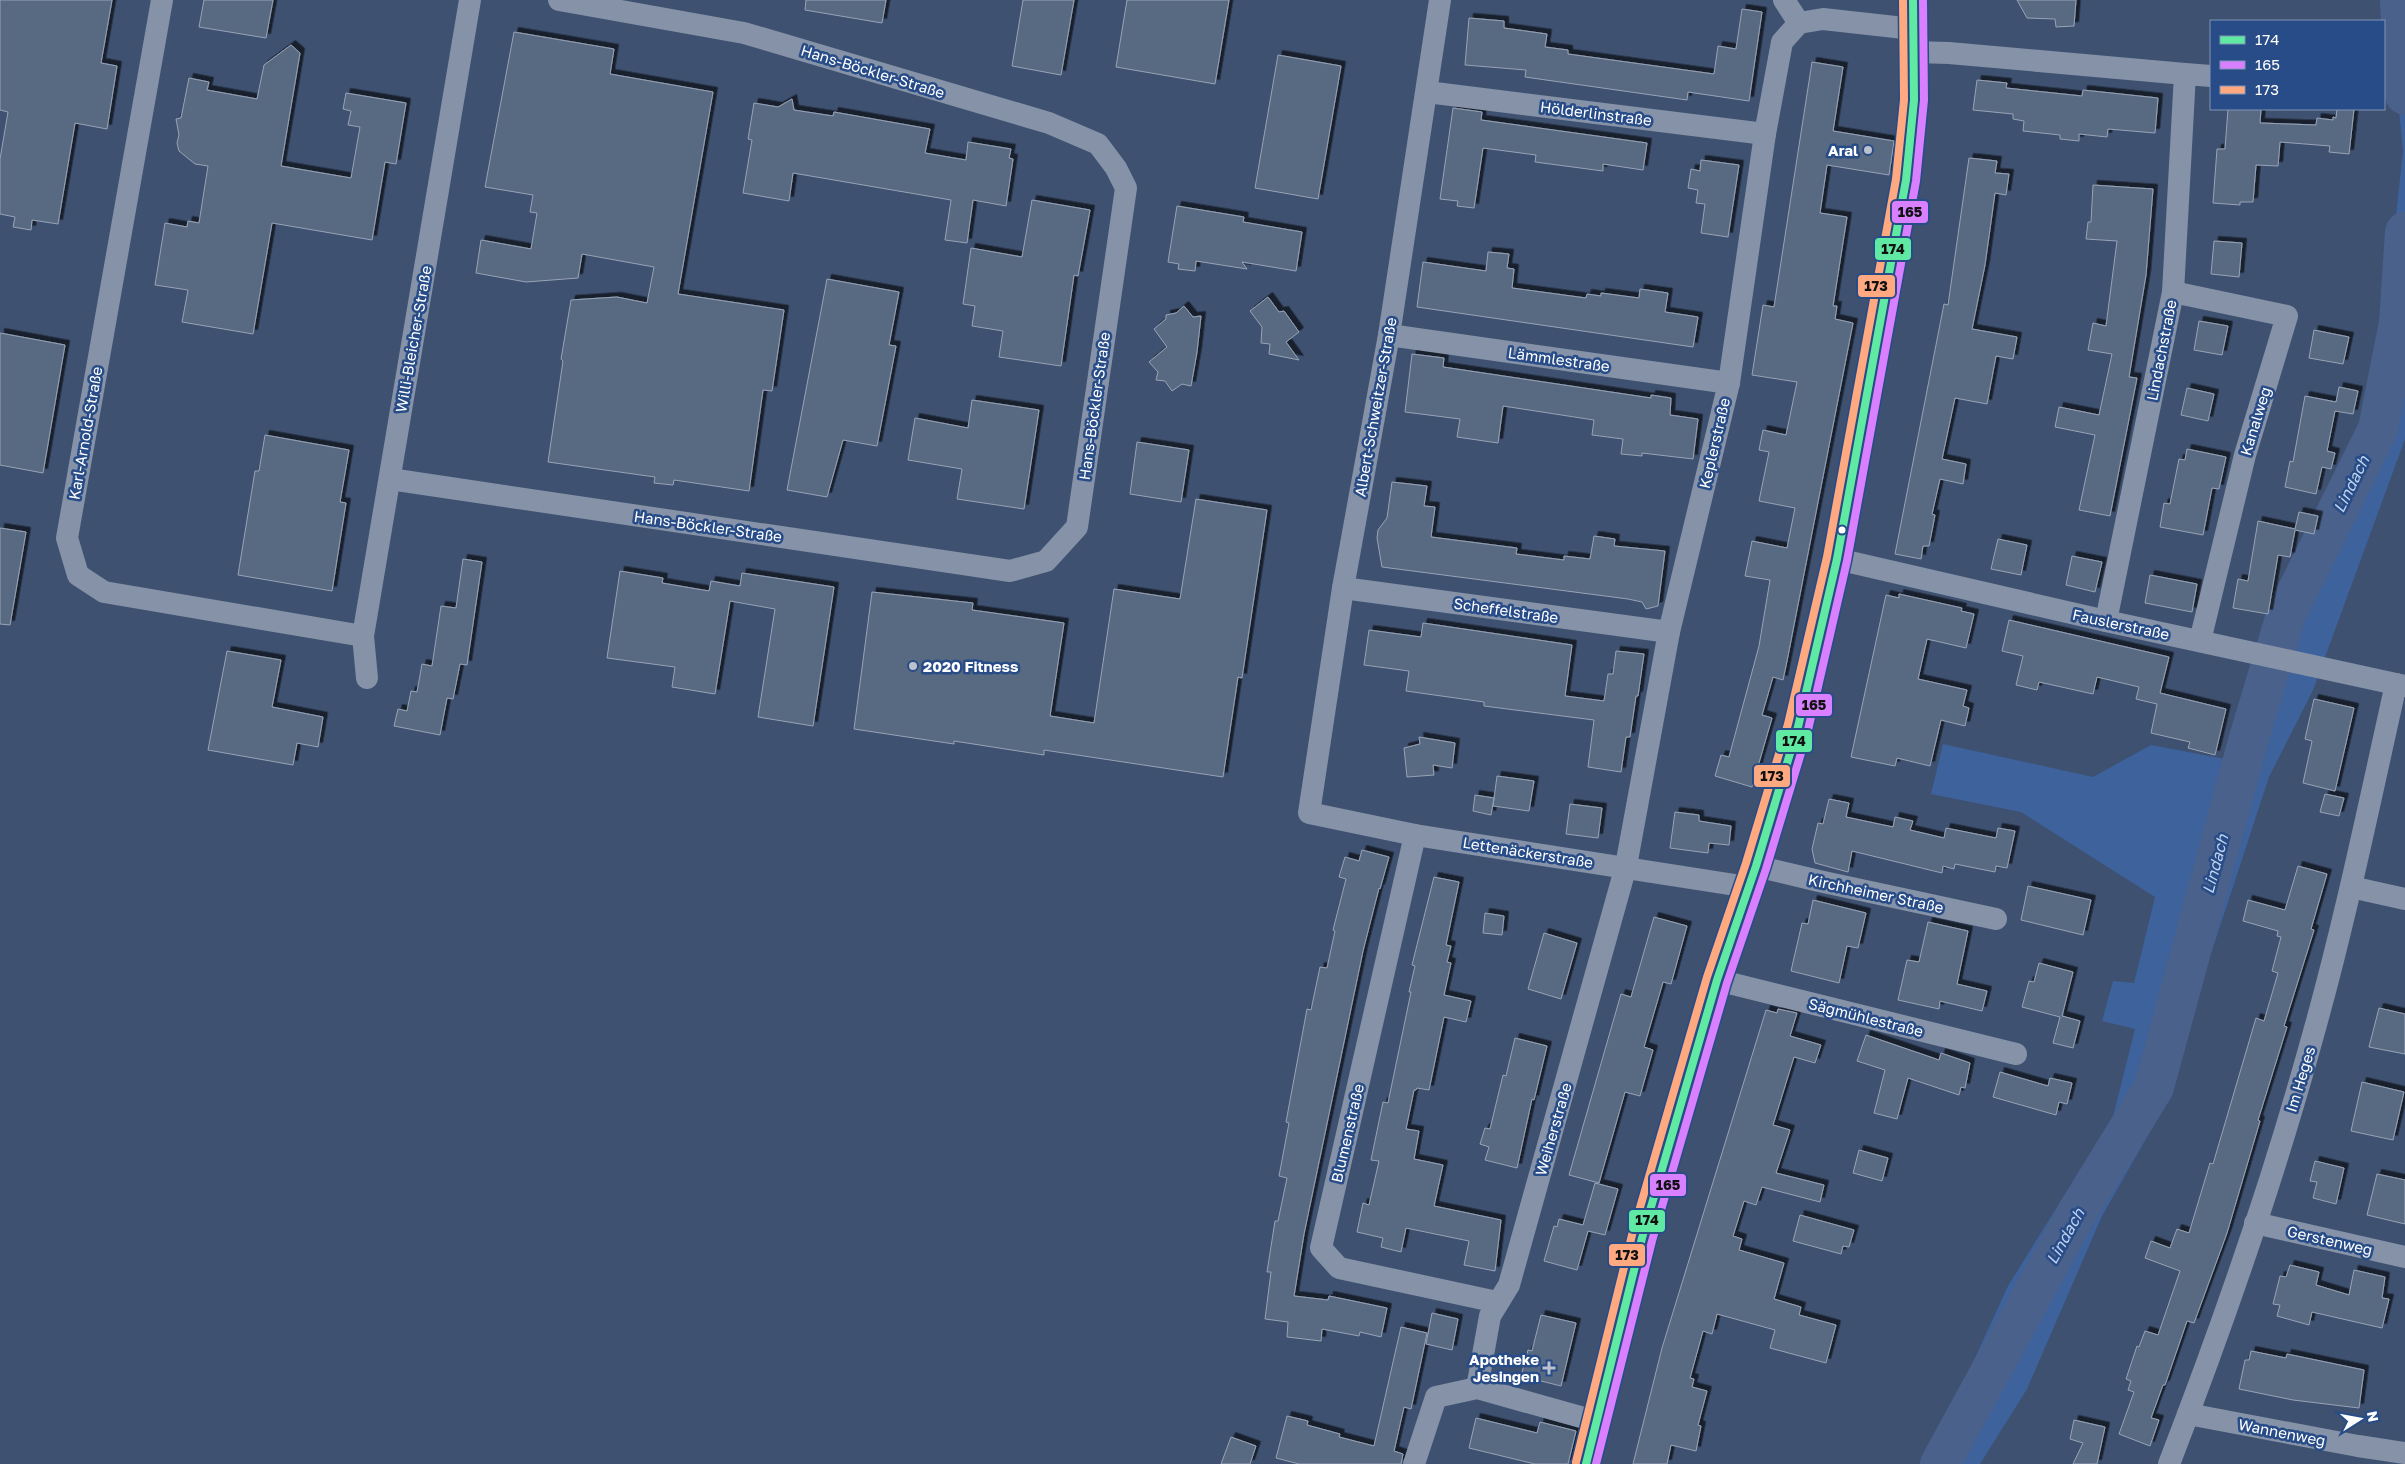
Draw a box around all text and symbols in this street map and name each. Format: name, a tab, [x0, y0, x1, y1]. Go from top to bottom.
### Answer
legend	[2210, 20, 2385, 110]
text: 174	[2255, 30, 2279, 48]
street label: Hans-Böckler-Straße	[799, 41, 947, 102]
text: 165	[2255, 55, 2280, 73]
text: 173	[2255, 80, 2279, 98]
street label: Hölderlinstraße	[1539, 97, 1653, 129]
place label: Aral	[1828, 141, 1858, 159]
marker: Aral	[1862, 144, 1874, 156]
line badge: 165	[1891, 200, 1929, 224]
text: 165	[1898, 203, 1923, 220]
line badge: 174	[1874, 237, 1912, 261]
text: 174	[1881, 240, 1905, 257]
street label: Willi-Bleicher-Straße	[391, 264, 435, 414]
line badge: 173	[1857, 274, 1896, 298]
text: 173	[1864, 277, 1888, 294]
street label: Lindachstraße	[2142, 298, 2180, 402]
street label: Albert-Schweitzer-Straße	[1350, 316, 1400, 498]
street label: Hans-Böckler-Straße	[1075, 331, 1113, 481]
street label: Lämmlestraße	[1507, 343, 1611, 375]
street label: Karl-Arnold-Straße	[64, 365, 106, 501]
street label: Kanalweg	[2236, 384, 2274, 458]
street label: Keplerstraße	[1695, 396, 1733, 490]
water label: Lindach	[2329, 451, 2374, 516]
street label: Hans-Böckler-Straße	[633, 507, 783, 545]
unlabelled marker	[1837, 525, 1847, 535]
street label: Scheffelstraße	[1452, 594, 1560, 626]
street label: Fauslerstraße	[2071, 605, 2172, 643]
place label: 2020 Fitness	[923, 657, 1018, 675]
marker: 2020 Fitness	[907, 660, 919, 672]
line badge: 165	[1795, 693, 1833, 717]
text: 165	[1802, 696, 1827, 713]
line badge: 174	[1775, 729, 1813, 753]
text: 174	[1782, 732, 1806, 749]
line badge: 173	[1753, 764, 1791, 788]
text: 173	[1760, 767, 1784, 784]
water label: Lindach	[2197, 831, 2233, 896]
street label: Lettenäckerstraße	[1462, 833, 1595, 871]
street label: Kirchheimer Straße	[1807, 870, 1946, 916]
street label: Sägmühlestraße	[1807, 994, 1926, 1040]
street label: Im Heges	[2281, 1044, 2319, 1114]
street label: Weiherstraße	[1531, 1080, 1575, 1178]
street label: Blumenstraße	[1327, 1082, 1367, 1184]
line badge: 165	[1649, 1173, 1687, 1197]
text: 165	[1656, 1176, 1681, 1193]
water label: Lindach	[2042, 1204, 2089, 1267]
line badge: 174	[1628, 1209, 1666, 1233]
text: 174	[1635, 1211, 1659, 1228]
street label: Gerstenweg	[2286, 1221, 2374, 1259]
line badge: 173	[1608, 1243, 1646, 1267]
text: 173	[1615, 1246, 1639, 1263]
place label: Apotheke Jesingen	[1469, 1350, 1539, 1385]
marker: Apotheke Jesingen	[1543, 1362, 1555, 1374]
north arrow	[2335, 1394, 2385, 1444]
text: N	[2364, 1410, 2383, 1423]
street label: Wannenweg	[2237, 1415, 2327, 1449]

